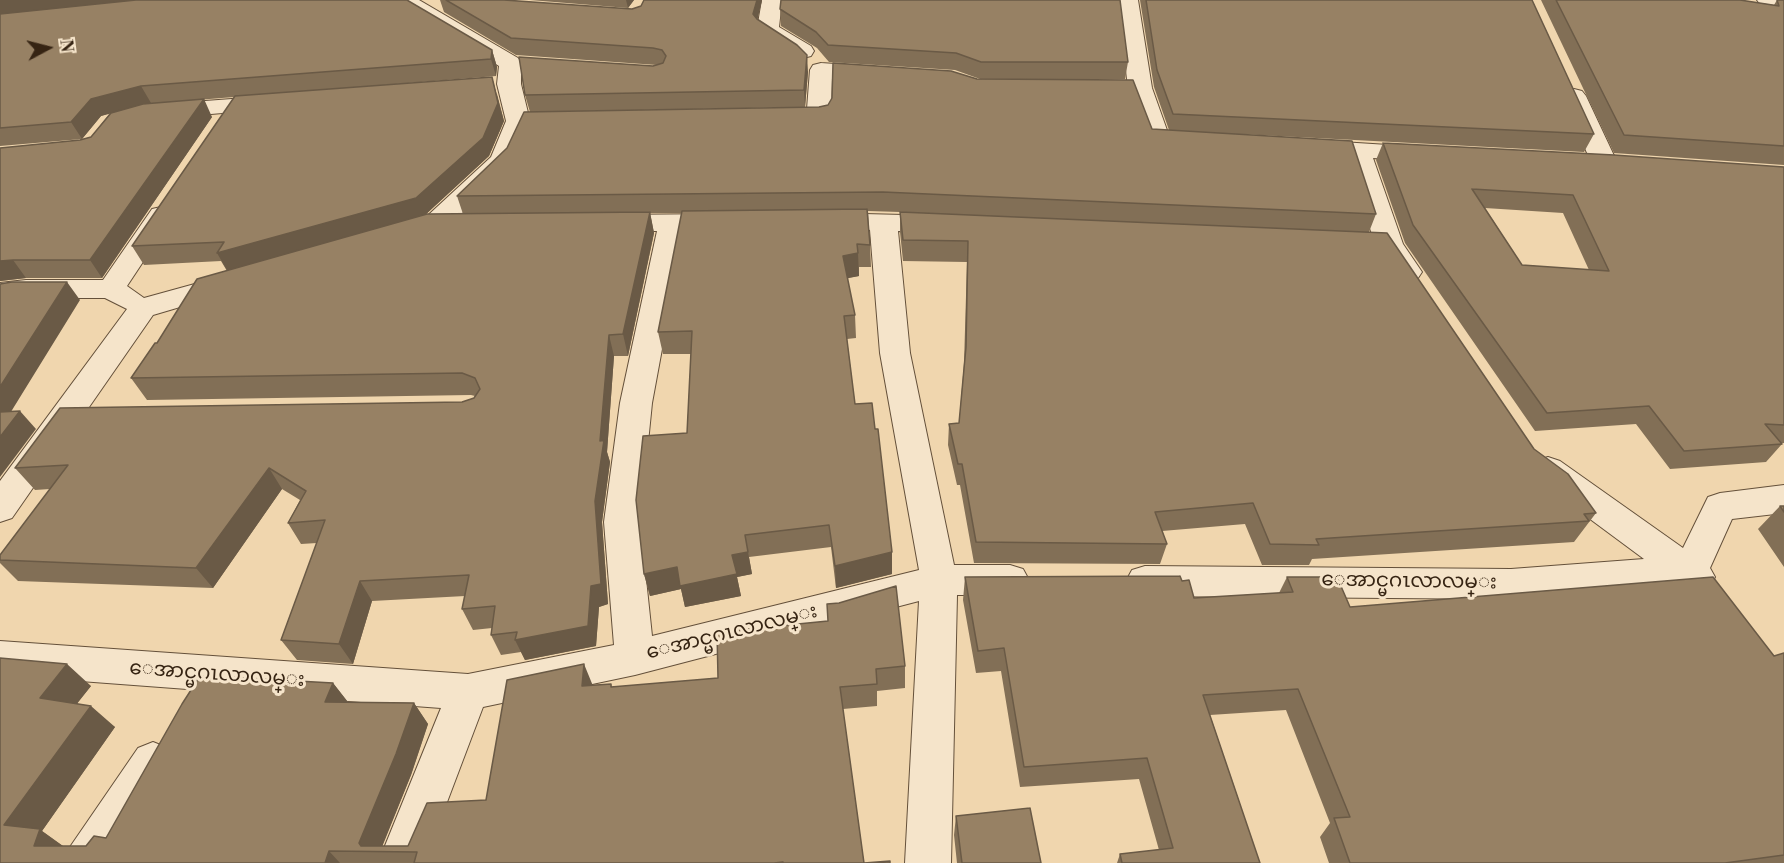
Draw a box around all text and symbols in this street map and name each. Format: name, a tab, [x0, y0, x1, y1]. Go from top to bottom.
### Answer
north arrow	[18, 18, 78, 78]
text: N	[55, 38, 77, 53]
street label: ေအာင္မဂၤလာလမ္း	[1321, 568, 1497, 596]
street label: ေအာင္မဂၤလာလမ္း	[644, 600, 820, 666]
street label: ေအာင္မဂၤလာလမ္း	[129, 657, 305, 693]

